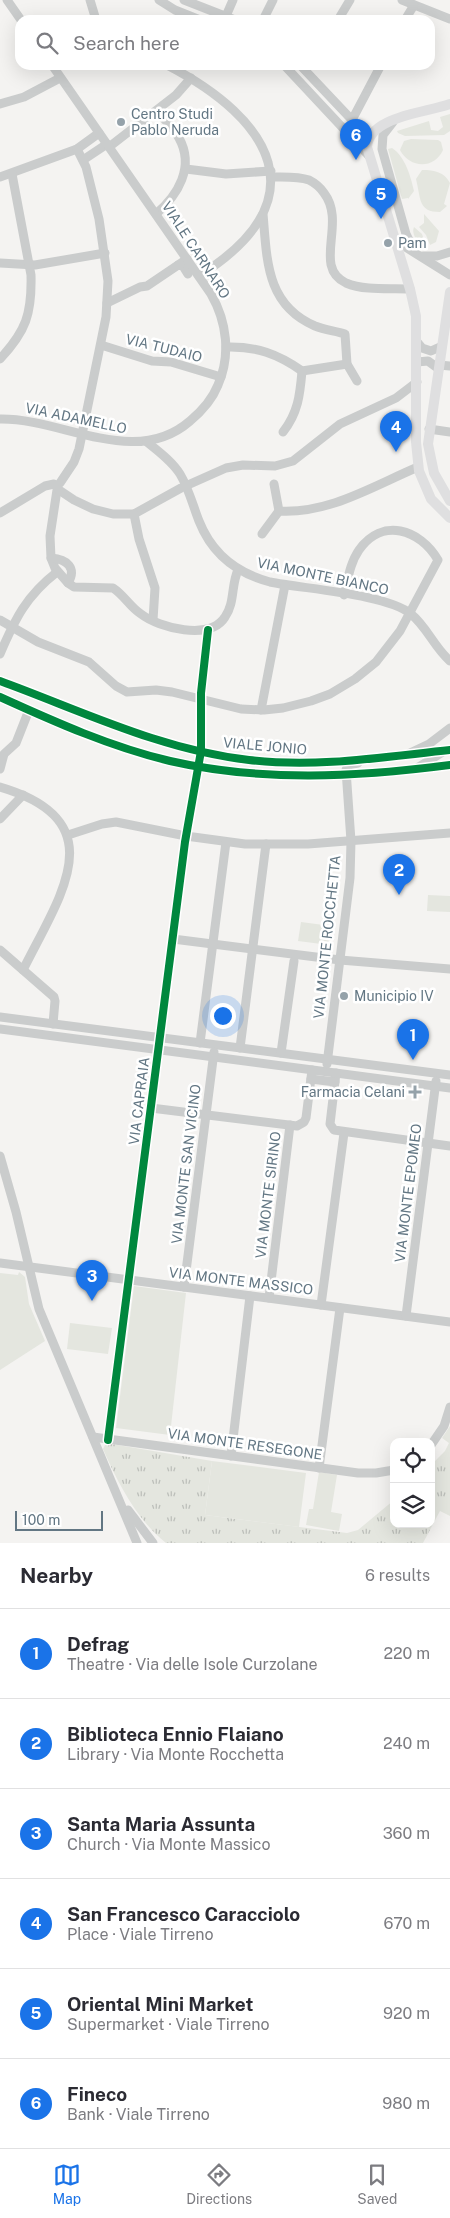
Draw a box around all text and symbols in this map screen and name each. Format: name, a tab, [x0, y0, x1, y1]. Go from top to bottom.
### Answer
search box	[15, 15, 435, 70]
icon: search	[33, 29, 61, 57]
text: Search here	[73, 32, 180, 54]
place label: Centro Studi Pablo Neruda	[131, 106, 219, 138]
marker: Centro Studi Pablo Neruda	[115, 116, 127, 128]
pin: 6	[340, 119, 372, 160]
pin: 5	[365, 178, 397, 219]
street label: VIALE CARNARO	[159, 198, 233, 302]
place label: Pam	[398, 235, 427, 251]
marker: Pam	[382, 237, 394, 249]
street label: VIA TUDAIO	[124, 331, 204, 365]
street label: VIA ADAMELLO	[24, 399, 128, 437]
pin: 4	[380, 411, 412, 452]
street label: VIA MONTE BIANCO	[256, 554, 390, 598]
street label: VIALE JONIO	[222, 734, 308, 758]
street label: VIA MONTE ROCCHETTA	[310, 854, 344, 1020]
pin: 2	[383, 854, 415, 895]
place label: Municipio IV	[354, 988, 434, 1004]
marker: Municipio IV	[338, 990, 350, 1002]
your location	[210, 1003, 236, 1029]
pin: 1	[397, 1019, 429, 1060]
street label: VIA CAPRAIA	[126, 1056, 152, 1146]
street label: VIA MONTE SAN VICINO	[168, 1083, 204, 1245]
place label: Farmacia Celani	[301, 1084, 405, 1100]
marker: Farmacia Celani	[409, 1086, 421, 1098]
street label: VIA MONTE EPOMEO	[392, 1123, 424, 1263]
street label: VIA MONTE SIRINO	[252, 1131, 284, 1259]
pin: 3	[76, 1260, 108, 1301]
street label: VIA MONTE MASSICO	[168, 1264, 314, 1298]
street label: VIA MONTE RESEGONE	[166, 1425, 324, 1463]
map controls	[390, 1438, 435, 1528]
button: locate	[390, 1438, 435, 1483]
button: layers	[390, 1483, 435, 1528]
scale bar	[15, 1508, 102, 1531]
text: 100 m	[22, 1512, 60, 1528]
text: Nearby	[20, 1563, 93, 1588]
text: 6 results	[365, 1566, 430, 1585]
text: Defrag	[67, 1633, 129, 1655]
text: 1	[33, 1644, 39, 1663]
text: 220 m	[383, 1644, 430, 1663]
text: Theatre · Via delle Isole Curzolane	[67, 1655, 318, 1674]
text: Biblioteca Ennio Flaiano	[67, 1723, 284, 1745]
text: 2	[31, 1734, 41, 1753]
text: 240 m	[383, 1734, 430, 1753]
text: Library · Via Monte Rocchetta	[67, 1745, 284, 1764]
text: Santa Maria Assunta	[67, 1813, 255, 1835]
text: 3	[31, 1824, 41, 1843]
text: 360 m	[383, 1824, 430, 1843]
text: Church · Via Monte Massico	[67, 1835, 271, 1854]
text: San Francesco Caracciolo	[67, 1903, 300, 1925]
text: 4	[31, 1914, 41, 1933]
text: 670 m	[384, 1914, 430, 1933]
text: Place · Viale Tirreno	[67, 1925, 214, 1944]
text: Oriental Mini Market	[67, 1993, 253, 2015]
text: 5	[31, 2004, 41, 2023]
text: 920 m	[383, 2004, 430, 2023]
text: Supermarket · Viale Tirreno	[67, 2015, 270, 2034]
text: Fineco	[67, 2083, 127, 2105]
text: 6	[31, 2094, 41, 2113]
text: 980 m	[382, 2094, 430, 2113]
text: Bank · Viale Tirreno	[67, 2105, 210, 2124]
tab: Map	[53, 2161, 81, 2207]
tab: Directions	[186, 2161, 252, 2207]
tab: Saved	[357, 2161, 397, 2207]

